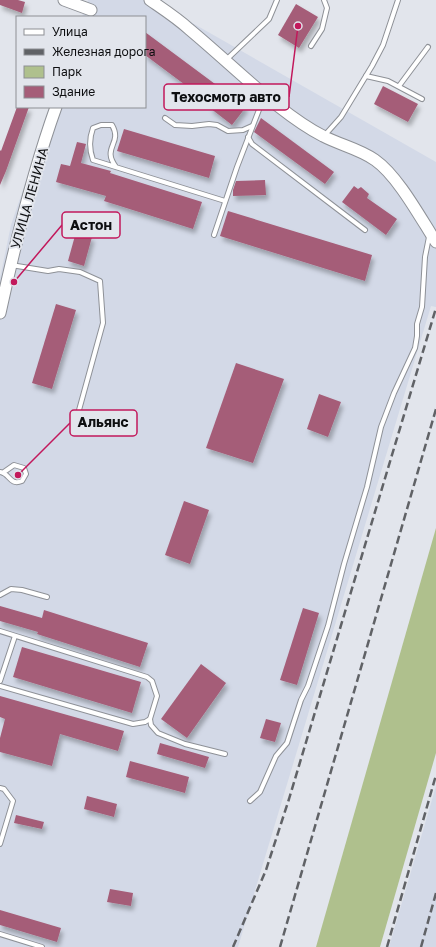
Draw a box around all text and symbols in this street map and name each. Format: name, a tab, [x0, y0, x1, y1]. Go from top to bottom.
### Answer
legend	[16, 16, 146, 108]
text: Улица	[52, 24, 88, 39]
text: Железная дорога	[52, 44, 155, 59]
text: Парк	[52, 64, 82, 79]
text: Здание	[52, 84, 95, 99]
callout: Техосмотр авто	[164, 84, 289, 110]
text: Техосмотр авто	[171, 88, 281, 105]
street label: УЛИЦА ЛЕНИНА	[7, 145, 51, 251]
callout: Астон	[62, 212, 120, 238]
text: Астон	[70, 216, 112, 233]
callout: Альянс	[70, 410, 137, 436]
text: Альянс	[77, 413, 129, 430]

